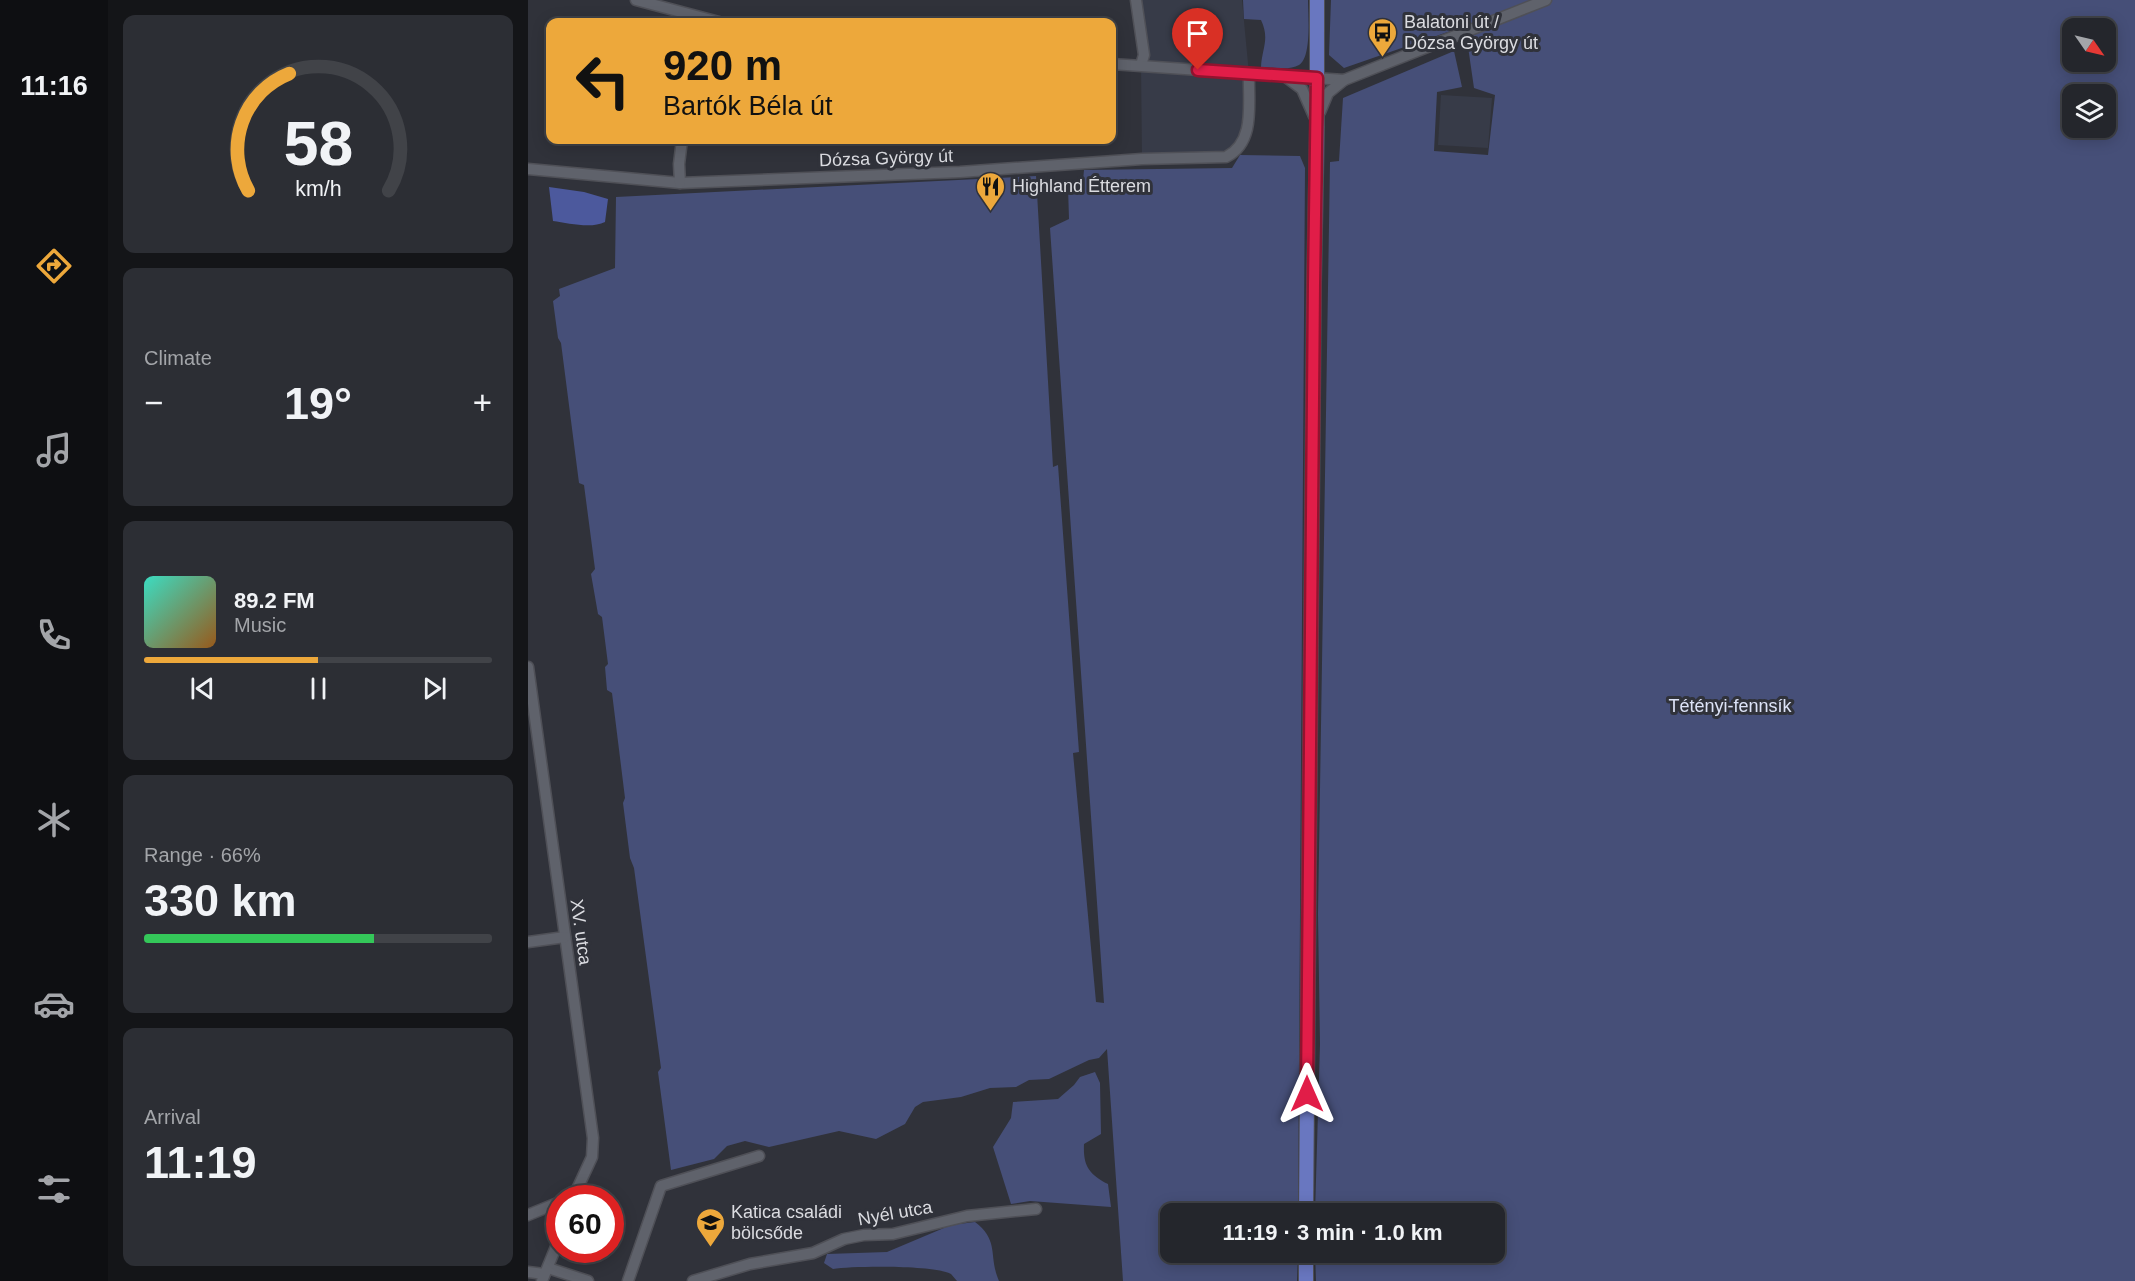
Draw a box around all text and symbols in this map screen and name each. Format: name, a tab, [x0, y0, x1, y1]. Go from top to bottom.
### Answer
pin	[1172, 8, 1223, 70]
place label: Balatoni út / Dózsa György út	[1404, 12, 1538, 53]
bus stop icon: Balatoni út / Dózsa György út	[1367, 16, 1399, 58]
icon: arrive	[1181, 17, 1214, 50]
north arrow	[2062, 18, 2116, 72]
map controls	[2062, 18, 2116, 138]
icon: left	[564, 42, 642, 120]
text: 920 m	[663, 42, 782, 89]
text: 11:16	[20, 71, 88, 101]
button: layers	[2062, 84, 2116, 138]
text: Bartók Béla út	[663, 91, 833, 121]
text: 58	[283, 109, 353, 178]
street label: Dózsa György út	[819, 146, 953, 170]
restaurant icon: Highland Étterem	[975, 170, 1007, 212]
place label: Highland Étterem	[1012, 176, 1151, 196]
text: km/h	[295, 177, 341, 201]
icon: directions	[33, 245, 75, 287]
text: Climate	[144, 347, 212, 369]
text: 19°	[284, 378, 352, 429]
text: −	[144, 384, 163, 421]
text: +	[473, 384, 492, 421]
icon: music	[33, 429, 75, 471]
text: 89.2 FM	[234, 588, 315, 613]
icon: phone	[33, 614, 75, 656]
text: Music	[234, 614, 286, 636]
icon: previous	[186, 672, 219, 705]
icon: pause	[302, 672, 335, 705]
icon: next	[418, 672, 451, 705]
park label: Tétényi-fennsík	[1668, 696, 1793, 716]
icon: climate	[33, 799, 75, 841]
text: Range · 66%	[144, 844, 261, 866]
text: 330 km	[144, 875, 297, 926]
street label: XV. utca	[566, 898, 596, 967]
icon: car	[33, 983, 75, 1025]
position arrow	[1275, 1062, 1339, 1126]
text: Arrival	[144, 1106, 201, 1128]
text: 11:19	[144, 1137, 257, 1188]
icon: filters	[33, 1168, 75, 1210]
speed limit sign: 60	[546, 1185, 624, 1263]
street label: Nyél utca	[856, 1196, 935, 1229]
place label: Katica családi bölcsőde	[731, 1202, 842, 1243]
school or university icon: Katica családi bölcsőde	[694, 1206, 726, 1248]
text: 11:19 · 3 min · 1.0 km	[1222, 1220, 1443, 1245]

